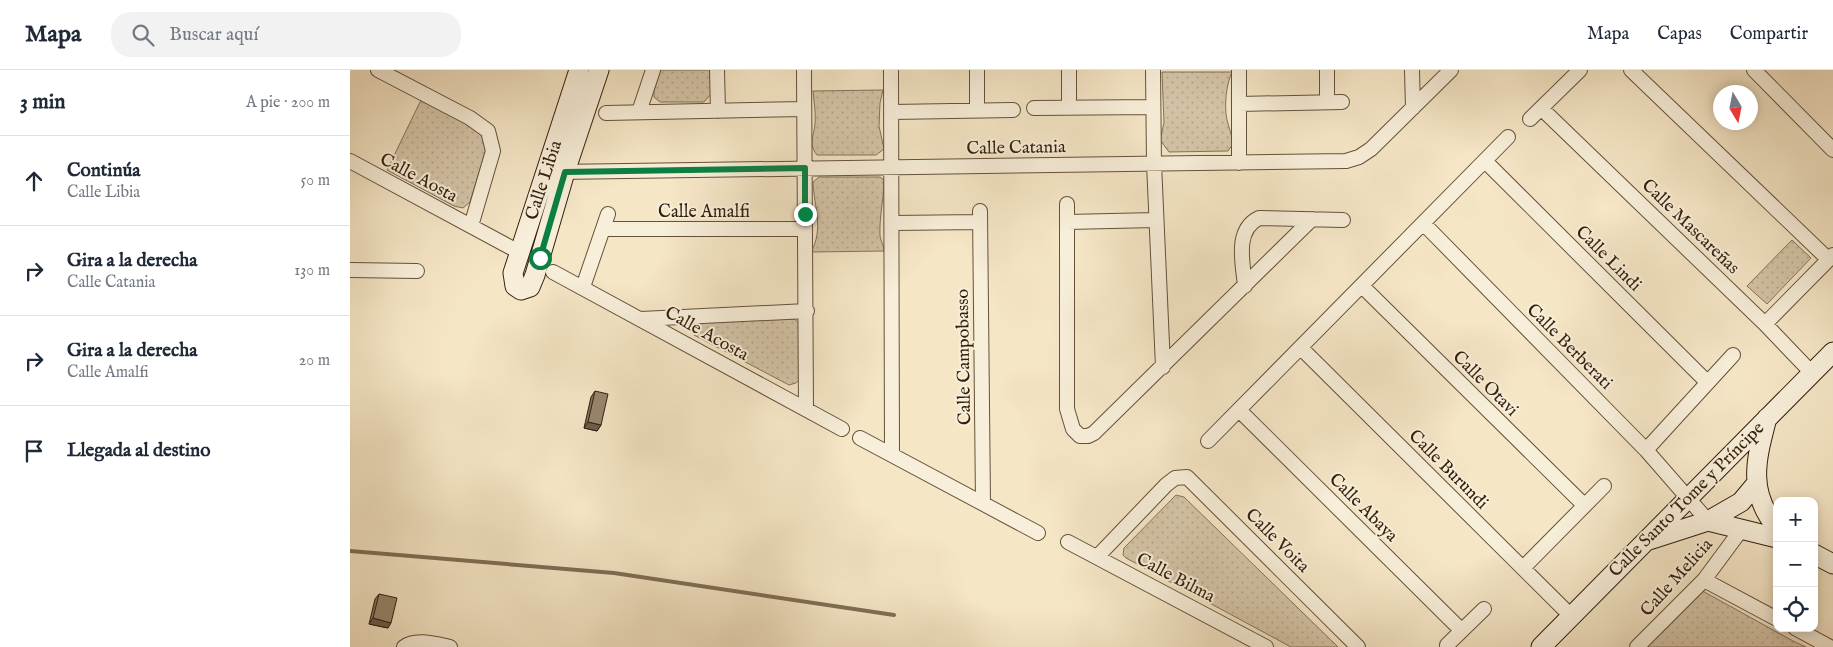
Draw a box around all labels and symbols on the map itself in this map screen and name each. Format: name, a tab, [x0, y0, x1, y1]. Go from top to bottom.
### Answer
north arrow	[1713, 85, 1758, 130]
street label: Calle Catania	[966, 136, 1066, 161]
street label: Calle Libia	[521, 138, 568, 223]
street label: Calle Aosta	[375, 148, 461, 208]
street label: Calle Mascareñas	[1636, 174, 1744, 280]
street label: Calle Amalfi	[658, 201, 750, 224]
route end	[794, 203, 817, 226]
street label: Calle Lindi	[1570, 221, 1646, 297]
route start	[529, 247, 552, 270]
street label: Calle Campobasso	[952, 288, 977, 425]
street label: Calle Berberati	[1521, 299, 1617, 395]
street label: Calle Acosta	[660, 302, 752, 367]
street label: Calle Otavi	[1447, 346, 1523, 422]
street label: Calle Santo Tome y Príncipe	[1604, 417, 1770, 583]
street label: Calle Burundi	[1403, 425, 1493, 515]
street label: Calle Abaya	[1324, 469, 1403, 548]
street label: Calle Voita	[1240, 504, 1314, 578]
street label: Calle Melicia	[1636, 534, 1718, 622]
street label: Calle Bilma	[1132, 548, 1219, 609]

